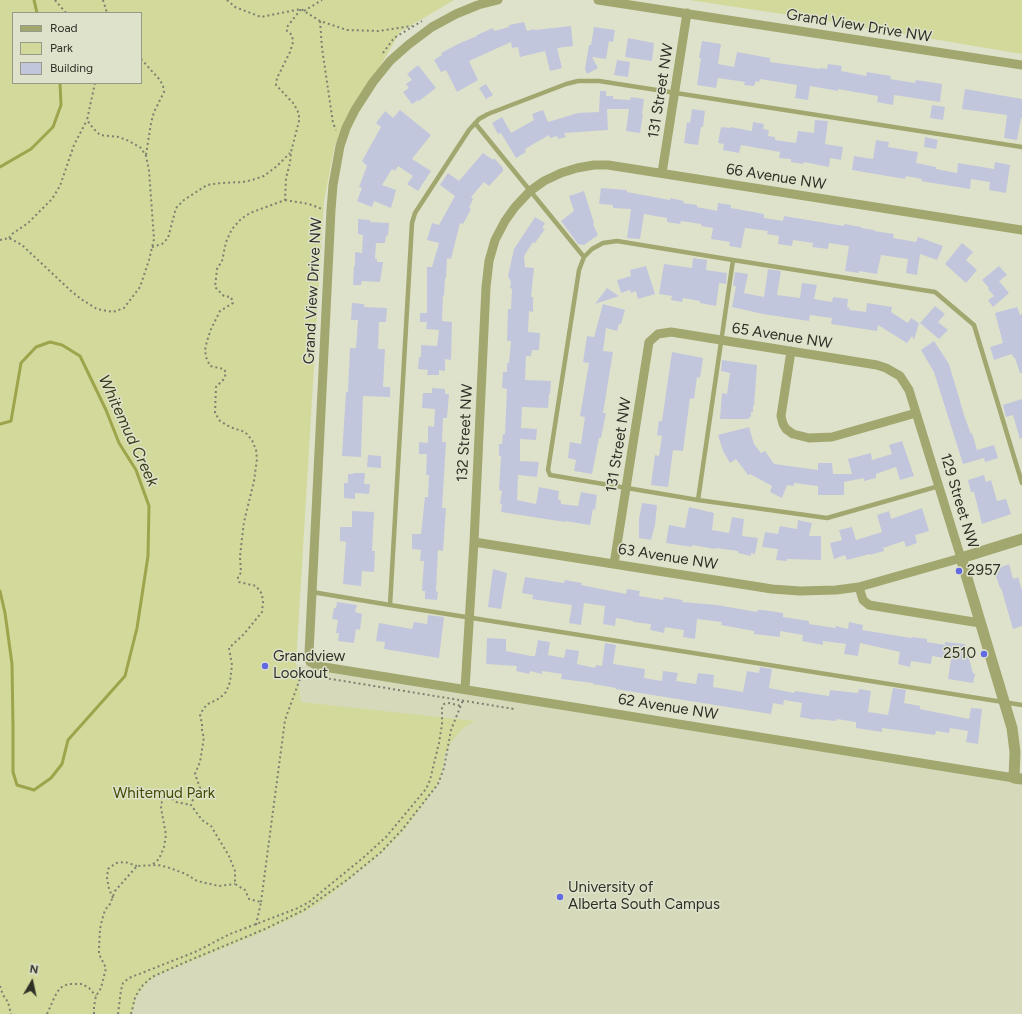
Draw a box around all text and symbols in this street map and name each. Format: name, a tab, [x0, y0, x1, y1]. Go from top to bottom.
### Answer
street label: Grand View Drive NW	[785, 6, 933, 46]
legend	[12, 12, 142, 84]
text: Road	[50, 21, 78, 35]
text: Park	[50, 41, 73, 55]
street label: 131 Street NW	[645, 42, 677, 140]
text: Building	[50, 61, 93, 75]
street label: 66 Avenue NW	[725, 160, 827, 194]
street label: Grand View Drive NW	[300, 217, 326, 365]
street label: 65 Avenue NW	[731, 319, 833, 353]
water label: Whitemud Creek	[94, 372, 162, 490]
street label: 132 Street NW	[453, 384, 477, 482]
street label: 131 Street NW	[603, 396, 635, 494]
street label: 129 Street NW	[936, 451, 982, 551]
street label: 63 Avenue NW	[617, 540, 719, 574]
place label: 2957	[967, 562, 1001, 580]
marker: 2957	[954, 566, 964, 576]
place label: 2510	[943, 645, 976, 663]
place label: Grandview Lookout	[273, 648, 345, 683]
marker: 2510	[979, 649, 989, 659]
marker: Grandview Lookout	[260, 661, 270, 671]
street label: 62 Avenue NW	[617, 690, 719, 724]
park label: Whitemud Park	[113, 785, 215, 803]
place label: University of Alberta South Campus	[568, 879, 720, 914]
marker: University of Alberta South Campus	[555, 892, 565, 902]
north arrow	[12, 962, 52, 1002]
text: N	[29, 963, 39, 977]

